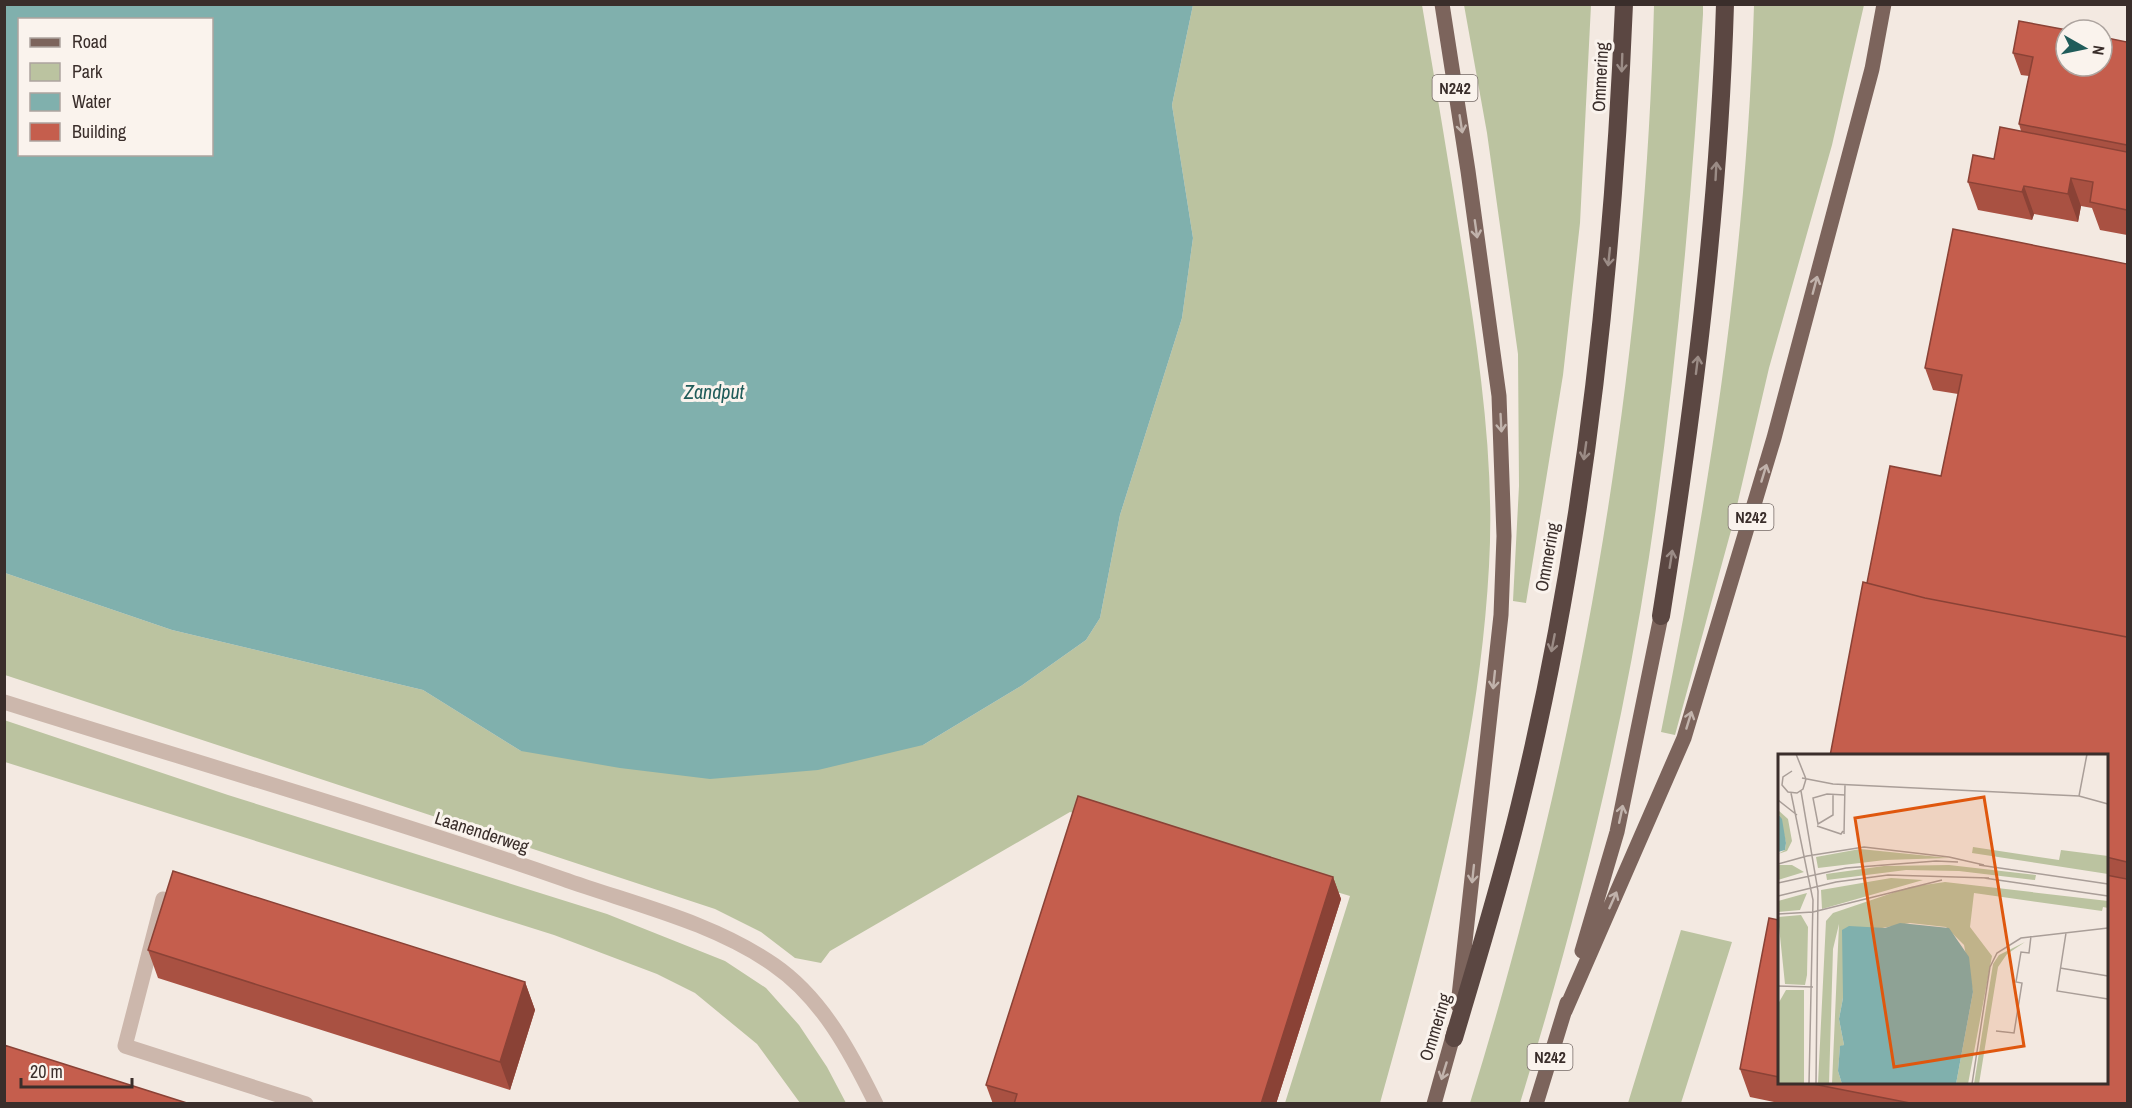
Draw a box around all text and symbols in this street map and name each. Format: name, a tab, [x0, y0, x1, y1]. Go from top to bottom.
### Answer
legend	[18, 18, 213, 156]
north arrow	[2054, 18, 2114, 78]
text: Road	[72, 29, 107, 54]
street label: Ommering	[1586, 41, 1614, 112]
text: N	[2087, 44, 2110, 57]
one-way arrow	[1616, 52, 1627, 72]
text: Park	[72, 59, 103, 84]
road number: N242	[1432, 75, 1478, 101]
text: Water	[72, 89, 111, 114]
one-way arrow	[1456, 114, 1467, 134]
text: Building	[72, 119, 127, 144]
one-way arrow	[1711, 162, 1722, 182]
one-way arrow	[1471, 219, 1482, 239]
one-way arrow	[1603, 247, 1614, 267]
one-way arrow	[1810, 276, 1821, 295]
one-way arrow	[1692, 356, 1703, 376]
water label: Zandput	[683, 378, 745, 405]
one-way arrow	[1495, 412, 1506, 432]
one-way arrow	[1580, 441, 1591, 460]
one-way arrow	[1759, 464, 1770, 483]
road number: N242	[1728, 504, 1774, 530]
street label: Ommering	[1529, 520, 1566, 594]
one-way arrow	[1665, 549, 1676, 569]
one-way arrow	[1547, 633, 1558, 653]
one-way arrow	[1488, 670, 1499, 690]
one-way arrow	[1685, 711, 1696, 730]
inset map	[1778, 754, 2108, 1084]
one-way arrow	[1616, 804, 1627, 824]
street label: Laanenderweg	[432, 805, 533, 859]
one-way arrow	[1467, 864, 1478, 884]
one-way arrow	[1608, 891, 1620, 909]
street label: Ommering	[1413, 989, 1457, 1064]
road number: N242	[1528, 1044, 1572, 1070]
scale bar	[21, 1051, 132, 1089]
text: 20 m	[30, 1059, 63, 1084]
one-way arrow	[1438, 1061, 1449, 1080]

